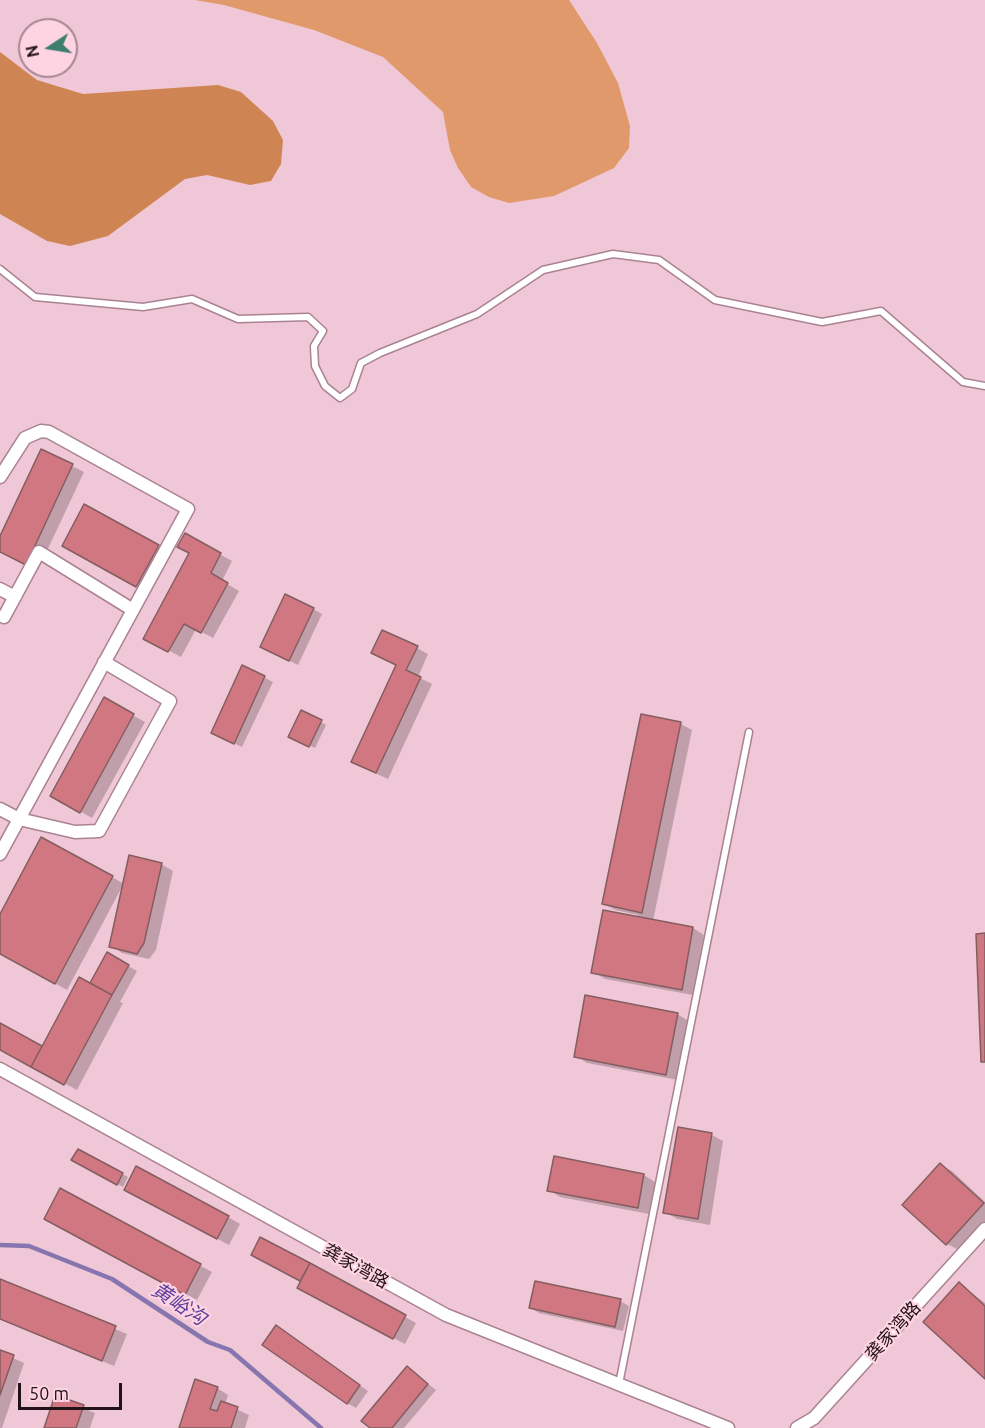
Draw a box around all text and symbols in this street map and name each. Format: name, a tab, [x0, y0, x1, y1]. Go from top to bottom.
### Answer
north arrow	[18, 18, 78, 78]
text: N	[22, 44, 42, 59]
street label: 龚家湾路	[319, 1239, 393, 1293]
water label: 黄峪沟	[147, 1278, 211, 1330]
street label: 龚家湾路	[861, 1297, 925, 1365]
scale bar	[21, 1371, 124, 1409]
text: 50 m	[29, 1383, 69, 1403]

